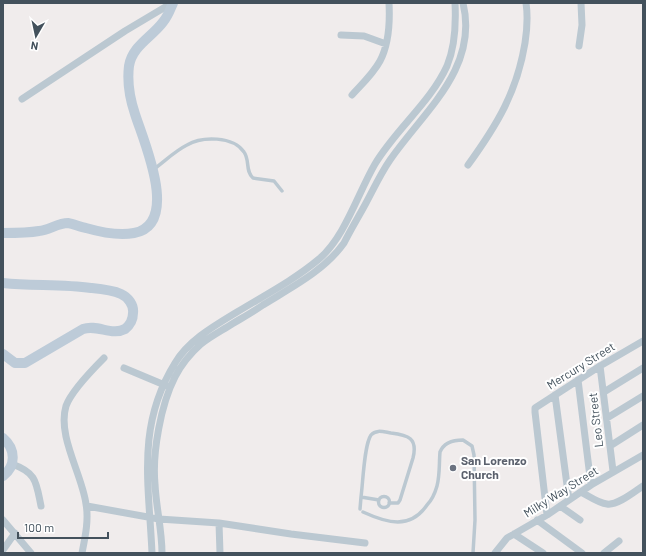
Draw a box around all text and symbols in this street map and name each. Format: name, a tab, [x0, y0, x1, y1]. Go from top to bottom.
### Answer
north arrow	[16, 16, 56, 56]
text: N	[30, 39, 39, 53]
street label: Mercury Street	[544, 339, 617, 392]
street label: Leo Street	[585, 392, 605, 448]
place label: San Lorenzo Church	[461, 453, 527, 481]
marker: San Lorenzo Church	[448, 463, 458, 473]
street label: Milky Way Street	[521, 463, 600, 520]
scale bar	[18, 514, 108, 540]
text: 100 m	[24, 520, 54, 534]

